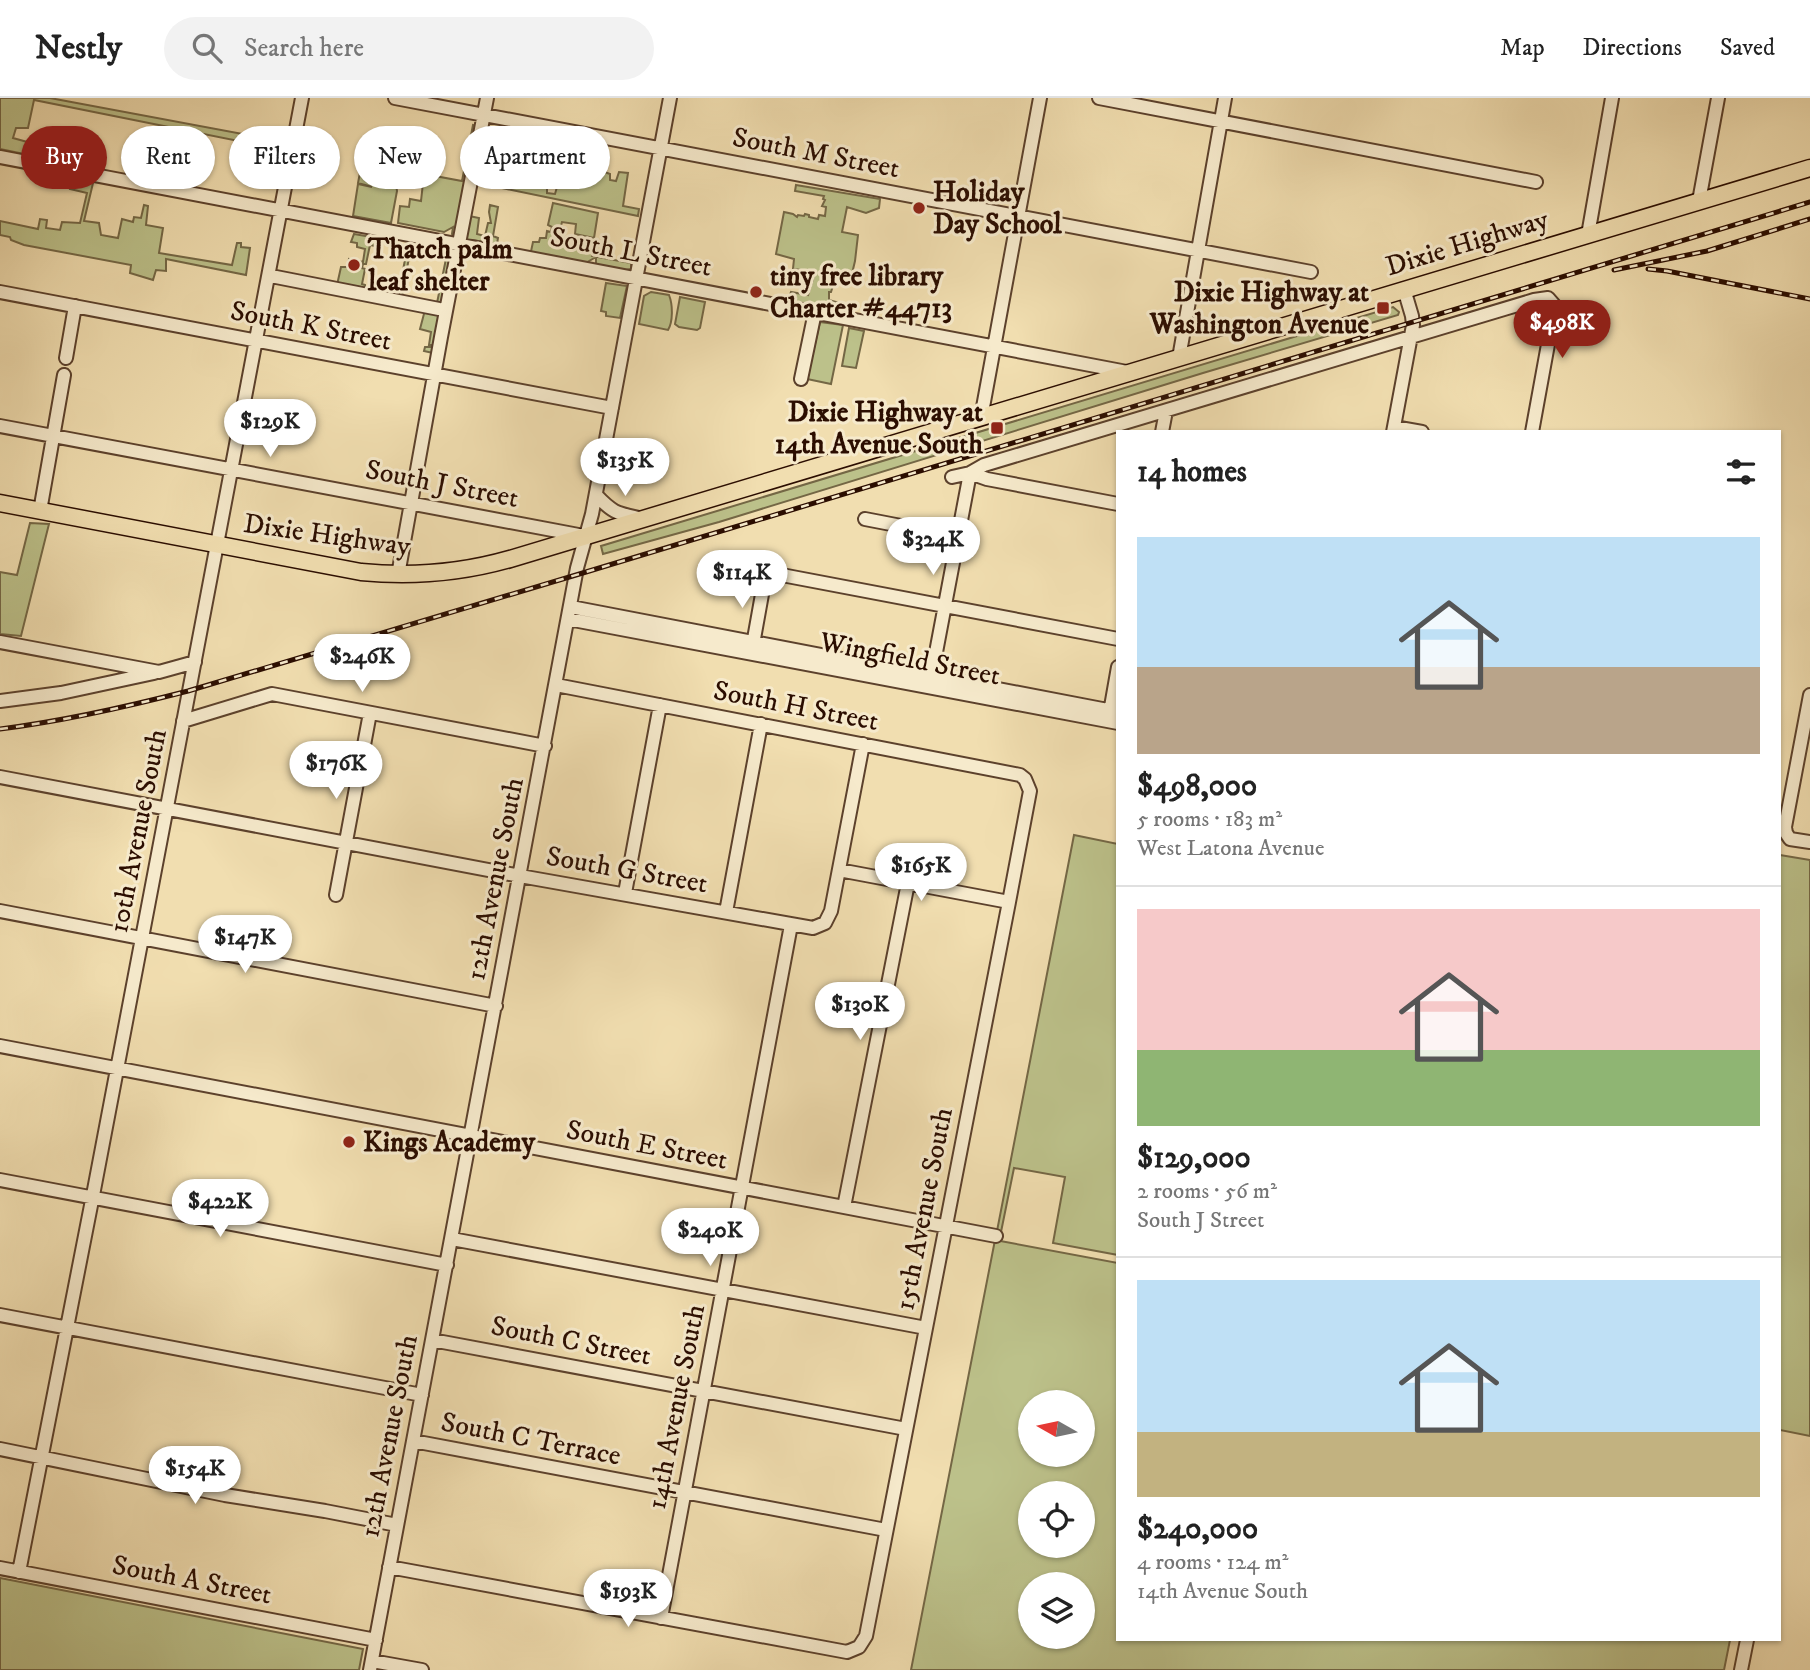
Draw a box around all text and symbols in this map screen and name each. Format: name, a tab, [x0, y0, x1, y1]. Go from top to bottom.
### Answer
search box	[164, 17, 654, 80]
text: Nestly	[35, 28, 122, 69]
icon: search	[188, 29, 226, 67]
text: Search here	[244, 32, 364, 65]
text: Map	[1500, 33, 1545, 63]
text: Directions	[1583, 33, 1682, 63]
text: Saved	[1720, 33, 1775, 63]
street label: South M Street	[730, 120, 902, 186]
chip: Buy	[21, 126, 107, 189]
chip: Rent	[121, 126, 215, 189]
chip: Filters	[229, 126, 340, 189]
chip: New	[354, 126, 446, 189]
chip: Apartment	[460, 126, 610, 189]
place label: Holiday Day School	[933, 175, 1062, 242]
marker: Holiday Day School	[911, 200, 927, 216]
street label: Dixie Highway	[1381, 201, 1553, 284]
street label: South L Street	[547, 219, 715, 285]
place label: Thatch palm leaf shelter	[367, 232, 513, 299]
marker: Thatch palm leaf shelter	[346, 257, 362, 273]
place label: tiny free library Charter #44713	[770, 259, 952, 326]
place label: Dixie Highway at Washington Avenue	[1149, 275, 1369, 342]
marker: tiny free library Charter #44713	[748, 284, 764, 300]
street label: South K Street	[227, 293, 395, 359]
marker: Dixie Highway at Washington Avenue	[1375, 300, 1391, 316]
pin: $498K	[1513, 300, 1611, 360]
text: $498K	[1530, 308, 1594, 337]
place label: Dixie Highway at 14th Avenue South	[775, 395, 983, 462]
pin: $129K	[221, 400, 319, 459]
text: $129K	[240, 407, 300, 436]
marker: Dixie Highway at 14th Avenue South	[989, 420, 1005, 436]
pin: $135K	[576, 438, 674, 498]
text: $135K	[596, 446, 654, 475]
street label: South J Street	[363, 452, 521, 516]
icon: filters	[1722, 453, 1760, 491]
text: 14 homes	[1137, 454, 1247, 491]
street label: Dixie Highway	[241, 506, 414, 564]
pin: $324K	[884, 518, 982, 577]
text: $324K	[902, 525, 964, 554]
pin: $114K	[693, 550, 791, 610]
text: $114K	[713, 558, 771, 587]
icon: home	[1386, 582, 1512, 708]
street label: Wingfield Street	[816, 624, 1003, 694]
pin: $246K	[313, 634, 411, 694]
text: $246K	[329, 642, 395, 671]
street label: South H Street	[711, 673, 881, 739]
street label: 10th Avenue South	[101, 726, 175, 936]
pin: $176K	[287, 742, 385, 801]
text: $176K	[305, 749, 367, 778]
text: $498,000	[1137, 768, 1257, 805]
street label: 12th Avenue South	[458, 774, 532, 983]
text: 5 rooms · 183 m²	[1137, 805, 1282, 834]
text: West Latona Avenue	[1137, 834, 1324, 863]
street label: South G Street	[544, 839, 710, 901]
pin: $165K	[872, 844, 970, 903]
text: $165K	[891, 851, 951, 880]
pin: $147K	[196, 916, 294, 975]
text: $147K	[214, 923, 276, 952]
icon: home	[1386, 954, 1512, 1080]
pin: $130K	[811, 982, 909, 1042]
text: $130K	[831, 990, 889, 1019]
street label: 15th Avenue South	[887, 1104, 961, 1313]
street label: South E Street	[563, 1112, 731, 1178]
place label: Kings Academy	[363, 1125, 536, 1160]
marker: Kings Academy	[341, 1134, 357, 1150]
text: $129,000	[1137, 1140, 1251, 1177]
text: 2 rooms · 56 m²	[1137, 1177, 1277, 1206]
pin: $422K	[171, 1180, 269, 1239]
text: $422K	[188, 1187, 252, 1216]
text: South J Street	[1137, 1206, 1264, 1235]
pin: $240K	[661, 1208, 759, 1268]
text: $240K	[677, 1216, 743, 1245]
street label: 14th Avenue South	[639, 1301, 713, 1513]
street label: South C Street	[488, 1308, 654, 1374]
icon: home	[1386, 1325, 1512, 1451]
street label: 12th Avenue South	[352, 1331, 426, 1540]
north arrow	[1018, 1390, 1096, 1466]
map controls	[1018, 1390, 1095, 1649]
street label: South C Terrace	[438, 1404, 624, 1474]
pin: $154K	[146, 1446, 244, 1506]
text: $154K	[165, 1454, 225, 1483]
button: locate	[1018, 1481, 1095, 1558]
text: $240,000	[1137, 1511, 1258, 1548]
street label: South A Street	[109, 1547, 275, 1613]
text: 4 rooms · 124 m²	[1137, 1548, 1288, 1577]
pin: $193K	[579, 1570, 677, 1629]
button: layers	[1018, 1572, 1095, 1649]
text: $193K	[599, 1577, 657, 1606]
text: 14th Avenue South	[1137, 1577, 1308, 1606]

